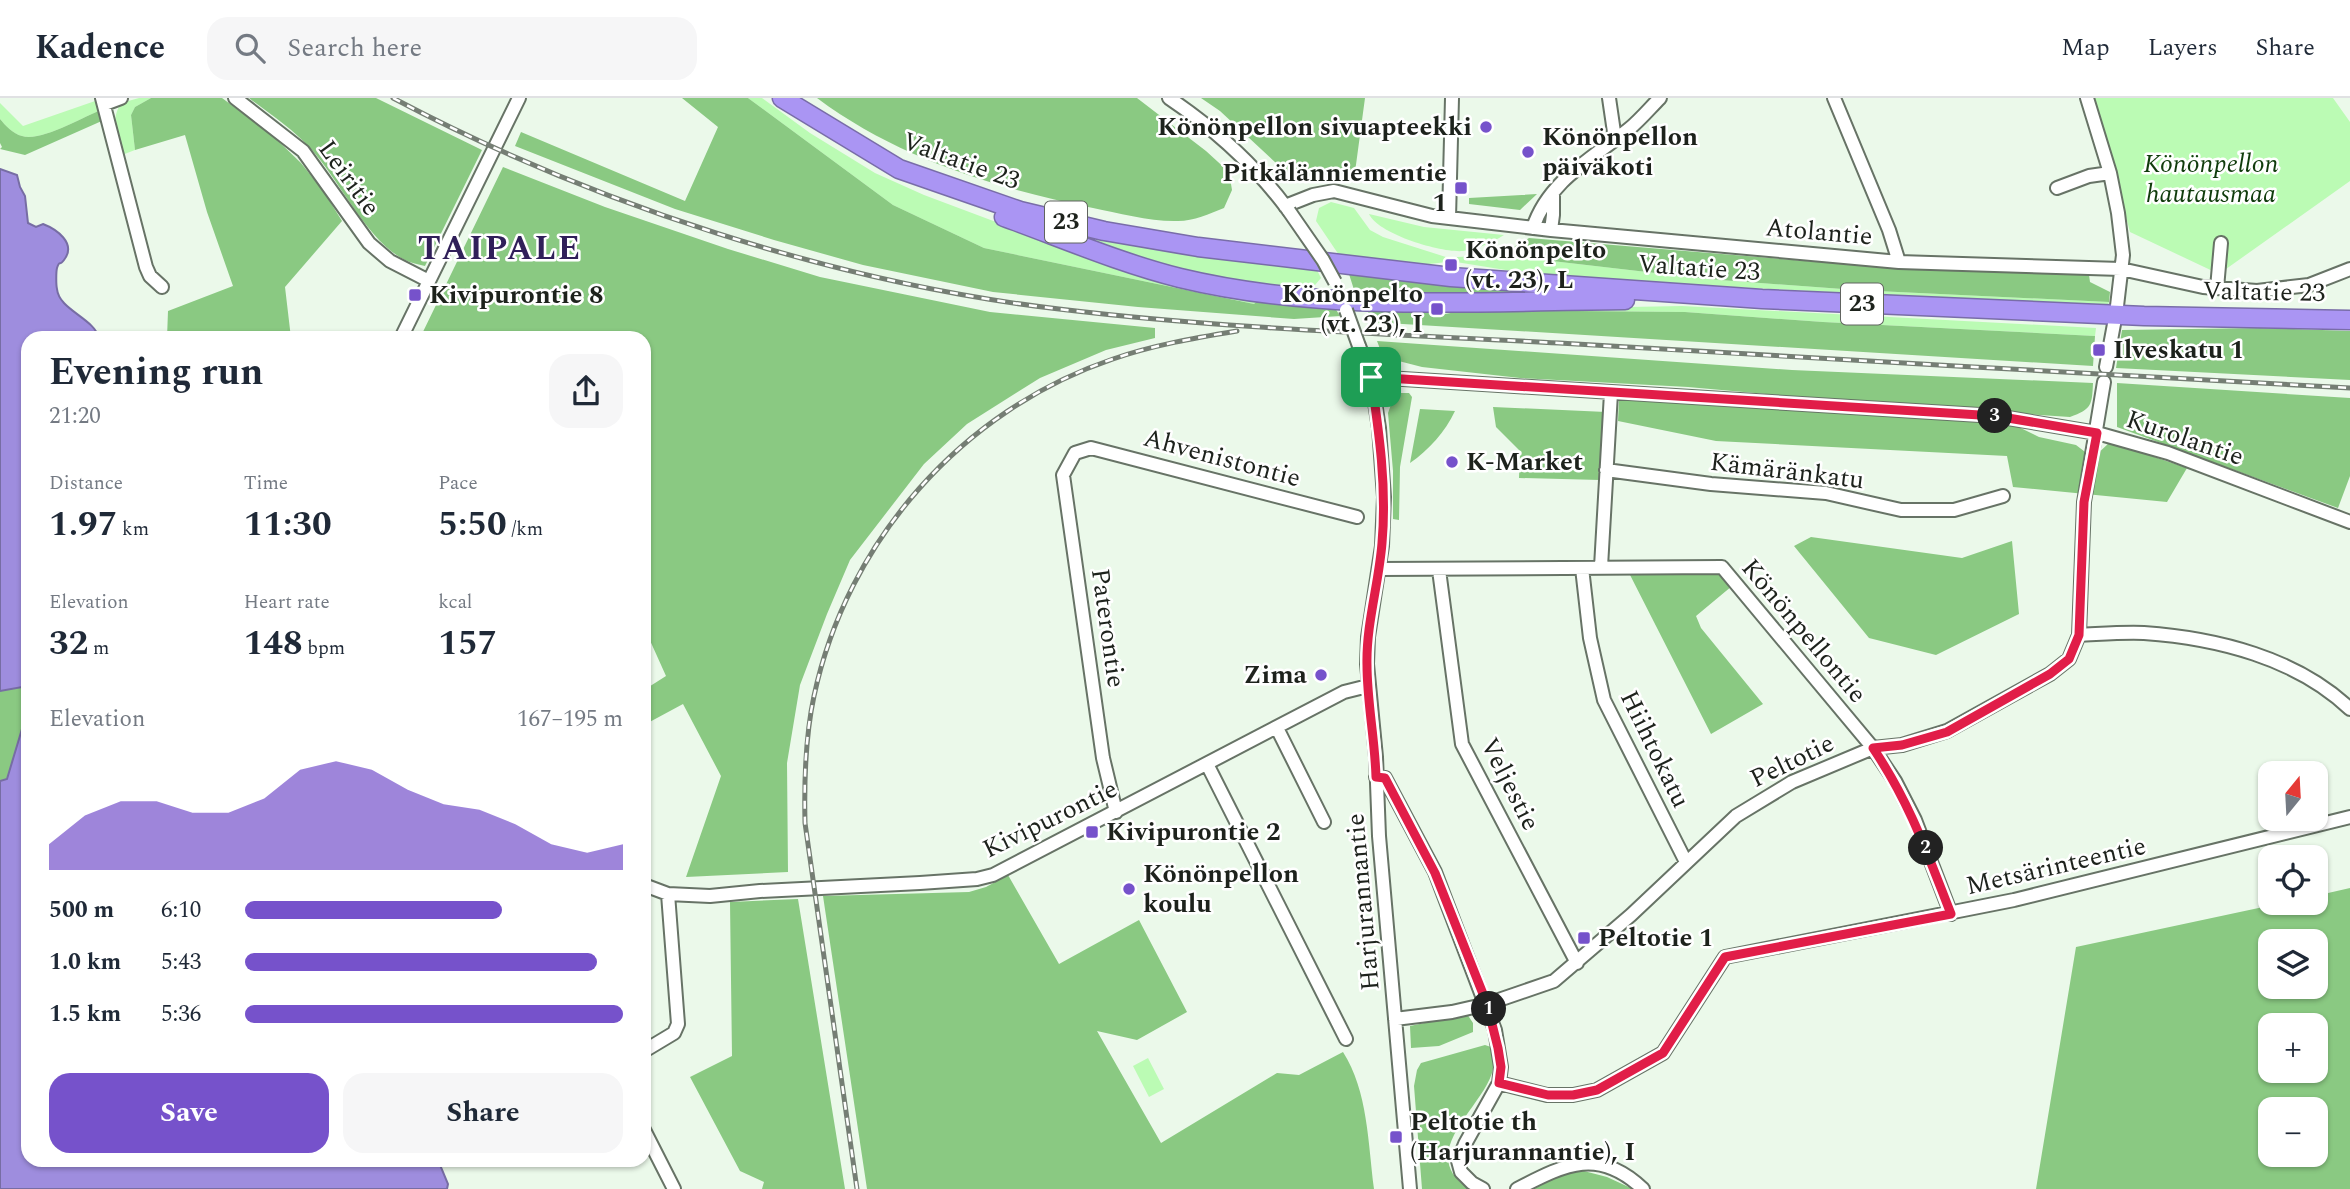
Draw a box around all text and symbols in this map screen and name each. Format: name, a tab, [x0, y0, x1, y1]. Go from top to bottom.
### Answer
search box	[207, 17, 697, 80]
text: Kadence	[35, 23, 165, 73]
text: Search here	[287, 28, 422, 68]
icon: search	[231, 29, 269, 67]
text: Map	[2061, 30, 2110, 66]
text: Layers	[2148, 30, 2218, 66]
text: Share	[2256, 30, 2315, 66]
place label: Könönpellon sivuapteekki	[1157, 107, 1472, 147]
place label: Könönpellon päiväkoti	[1542, 117, 1698, 187]
marker: Könönpellon sivuapteekki	[1478, 119, 1494, 135]
street label: Valtatie 23	[897, 121, 1025, 201]
street label: Leiritie	[308, 132, 390, 224]
marker: Könönpellon päiväkoti	[1520, 144, 1536, 160]
park label: Könönpellon hautausmaa	[2143, 144, 2279, 214]
place label: Pitkälänniementie 1	[1222, 153, 1447, 223]
marker: Pitkälänniementie 1	[1453, 180, 1469, 196]
road number: 23	[1045, 202, 1087, 242]
street label: Atolantie	[1764, 207, 1874, 257]
district label: TAIPALE	[418, 224, 582, 274]
place label: Könönpelto (vt. 23), L	[1465, 230, 1606, 300]
street label: Valtatie 23	[1636, 244, 1762, 292]
marker: Könönpelto (vt. 23), L	[1443, 257, 1459, 273]
street label: Valtatie 23	[2202, 271, 2326, 313]
place label: Könönpelto (vt. 23), I	[1282, 274, 1423, 344]
place label: Kivipurontie 8	[429, 275, 604, 315]
road number: 23	[1841, 284, 1883, 324]
marker: Kivipurontie 8	[407, 287, 423, 303]
marker: Könönpelto (vt. 23), I	[1429, 301, 1445, 317]
place label: Ilveskatu 1	[2113, 330, 2244, 370]
marker: Ilveskatu 1	[2091, 342, 2107, 358]
text: Evening run	[49, 344, 263, 402]
pin	[1341, 347, 1401, 407]
button: share	[549, 354, 623, 428]
icon: arrive	[1352, 358, 1390, 396]
pin: 3	[1978, 398, 2012, 434]
text: 21:20	[49, 399, 101, 434]
street label: Kurolantie	[2121, 399, 2249, 477]
text: 3	[1989, 401, 2000, 430]
street label: Ahvenistontie	[1139, 418, 1305, 498]
place label: K-Market	[1466, 442, 1583, 482]
street label: Kämäränkatu	[1708, 442, 1866, 500]
marker: K-Market	[1444, 454, 1460, 470]
text: Distance	[49, 469, 123, 498]
text: Time	[244, 469, 288, 498]
text: Pace	[438, 469, 478, 498]
text: 1.97	[49, 498, 117, 551]
text: 11:30	[244, 498, 332, 551]
text: 5:50	[438, 498, 507, 551]
text: km	[117, 515, 149, 544]
text: /km	[507, 515, 543, 544]
street label: Könönpellontie	[1731, 550, 1877, 712]
street label: Paterontie	[1080, 566, 1136, 690]
text: Elevation	[49, 588, 129, 617]
text: Heart rate	[244, 588, 330, 617]
text: kcal	[438, 588, 472, 617]
text: 32	[49, 617, 88, 670]
text: 148	[244, 617, 303, 670]
text: 157	[438, 617, 497, 670]
text: m	[88, 634, 109, 663]
text: bpm	[303, 634, 345, 663]
place label: Zima	[1243, 655, 1308, 695]
marker: Zima	[1313, 667, 1329, 683]
street label: Hiihtokatu	[1609, 683, 1701, 815]
text: Elevation	[49, 702, 145, 737]
text: 167–195 m	[517, 702, 623, 737]
street label: Peltotie	[1743, 723, 1841, 799]
street label: Veljestie	[1470, 730, 1550, 838]
north arrow	[2258, 761, 2328, 831]
map controls	[2258, 761, 2328, 1167]
street label: Kivipurontie	[976, 769, 1124, 869]
place label: Kivipurontie 2	[1106, 812, 1281, 852]
street label: Harjurannantie	[1335, 812, 1391, 992]
marker: Kivipurontie 2	[1084, 824, 1100, 840]
street label: Metsärinteentie	[1962, 826, 2150, 906]
pin: 2	[1909, 830, 1944, 866]
text: 2	[1920, 833, 1931, 862]
button: locate	[2258, 845, 2328, 915]
place label: Könönpellon koulu	[1143, 854, 1299, 924]
marker: Könönpellon koulu	[1121, 881, 1137, 897]
text: 500 m	[49, 893, 114, 928]
text: 6:10	[161, 893, 201, 928]
place label: Peltotie 1	[1598, 918, 1714, 958]
button: layers	[2258, 929, 2328, 999]
marker: Peltotie 1	[1576, 930, 1592, 946]
text: 1.0 km	[49, 945, 121, 980]
text: 5:43	[161, 945, 201, 980]
pin: 1	[1472, 992, 1506, 1026]
text: 1	[1483, 994, 1494, 1023]
text: 1.5 km	[49, 997, 121, 1032]
text: 5:36	[161, 997, 201, 1032]
button: +	[2258, 1013, 2328, 1083]
button: Save	[49, 1073, 329, 1153]
button: Share	[343, 1073, 623, 1153]
button: −	[2258, 1097, 2328, 1167]
place label: Peltotie th (Harjurannantie), I	[1410, 1102, 1635, 1172]
marker: Peltotie th (Harjurannantie), I	[1388, 1129, 1404, 1145]

